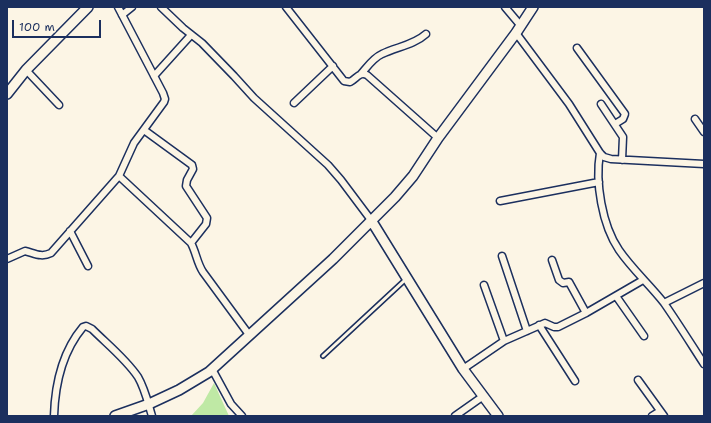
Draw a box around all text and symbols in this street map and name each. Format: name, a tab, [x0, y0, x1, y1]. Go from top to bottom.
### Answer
scale bar	[14, 12, 103, 38]
text: 100 m	[19, 19, 55, 35]

